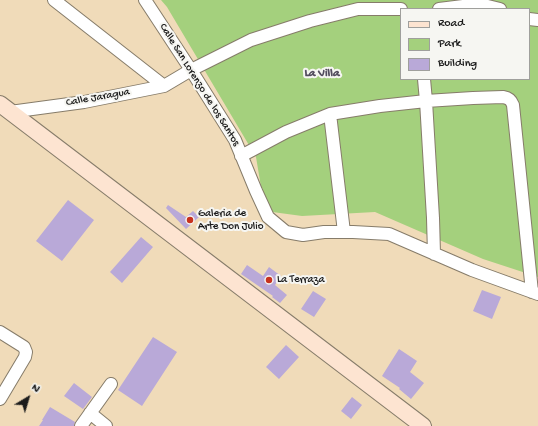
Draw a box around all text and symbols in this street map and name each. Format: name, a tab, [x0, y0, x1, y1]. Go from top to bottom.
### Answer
legend	[400, 8, 530, 80]
text: Road	[438, 17, 464, 31]
street label: Calle San Lorenzo de los Santos	[156, 21, 242, 149]
text: Park	[438, 37, 461, 51]
text: Building	[438, 57, 477, 71]
district label: La Villa	[304, 67, 340, 81]
street label: Calle Jaragua	[65, 86, 131, 110]
place label: Galeria de Arte Don Julio	[198, 207, 263, 233]
marker: Galeria de Arte Don Julio	[185, 215, 195, 225]
place label: La Terraza	[277, 273, 325, 287]
marker: La Terraza	[264, 275, 274, 285]
north arrow	[8, 378, 48, 418]
text: N	[29, 382, 42, 395]

